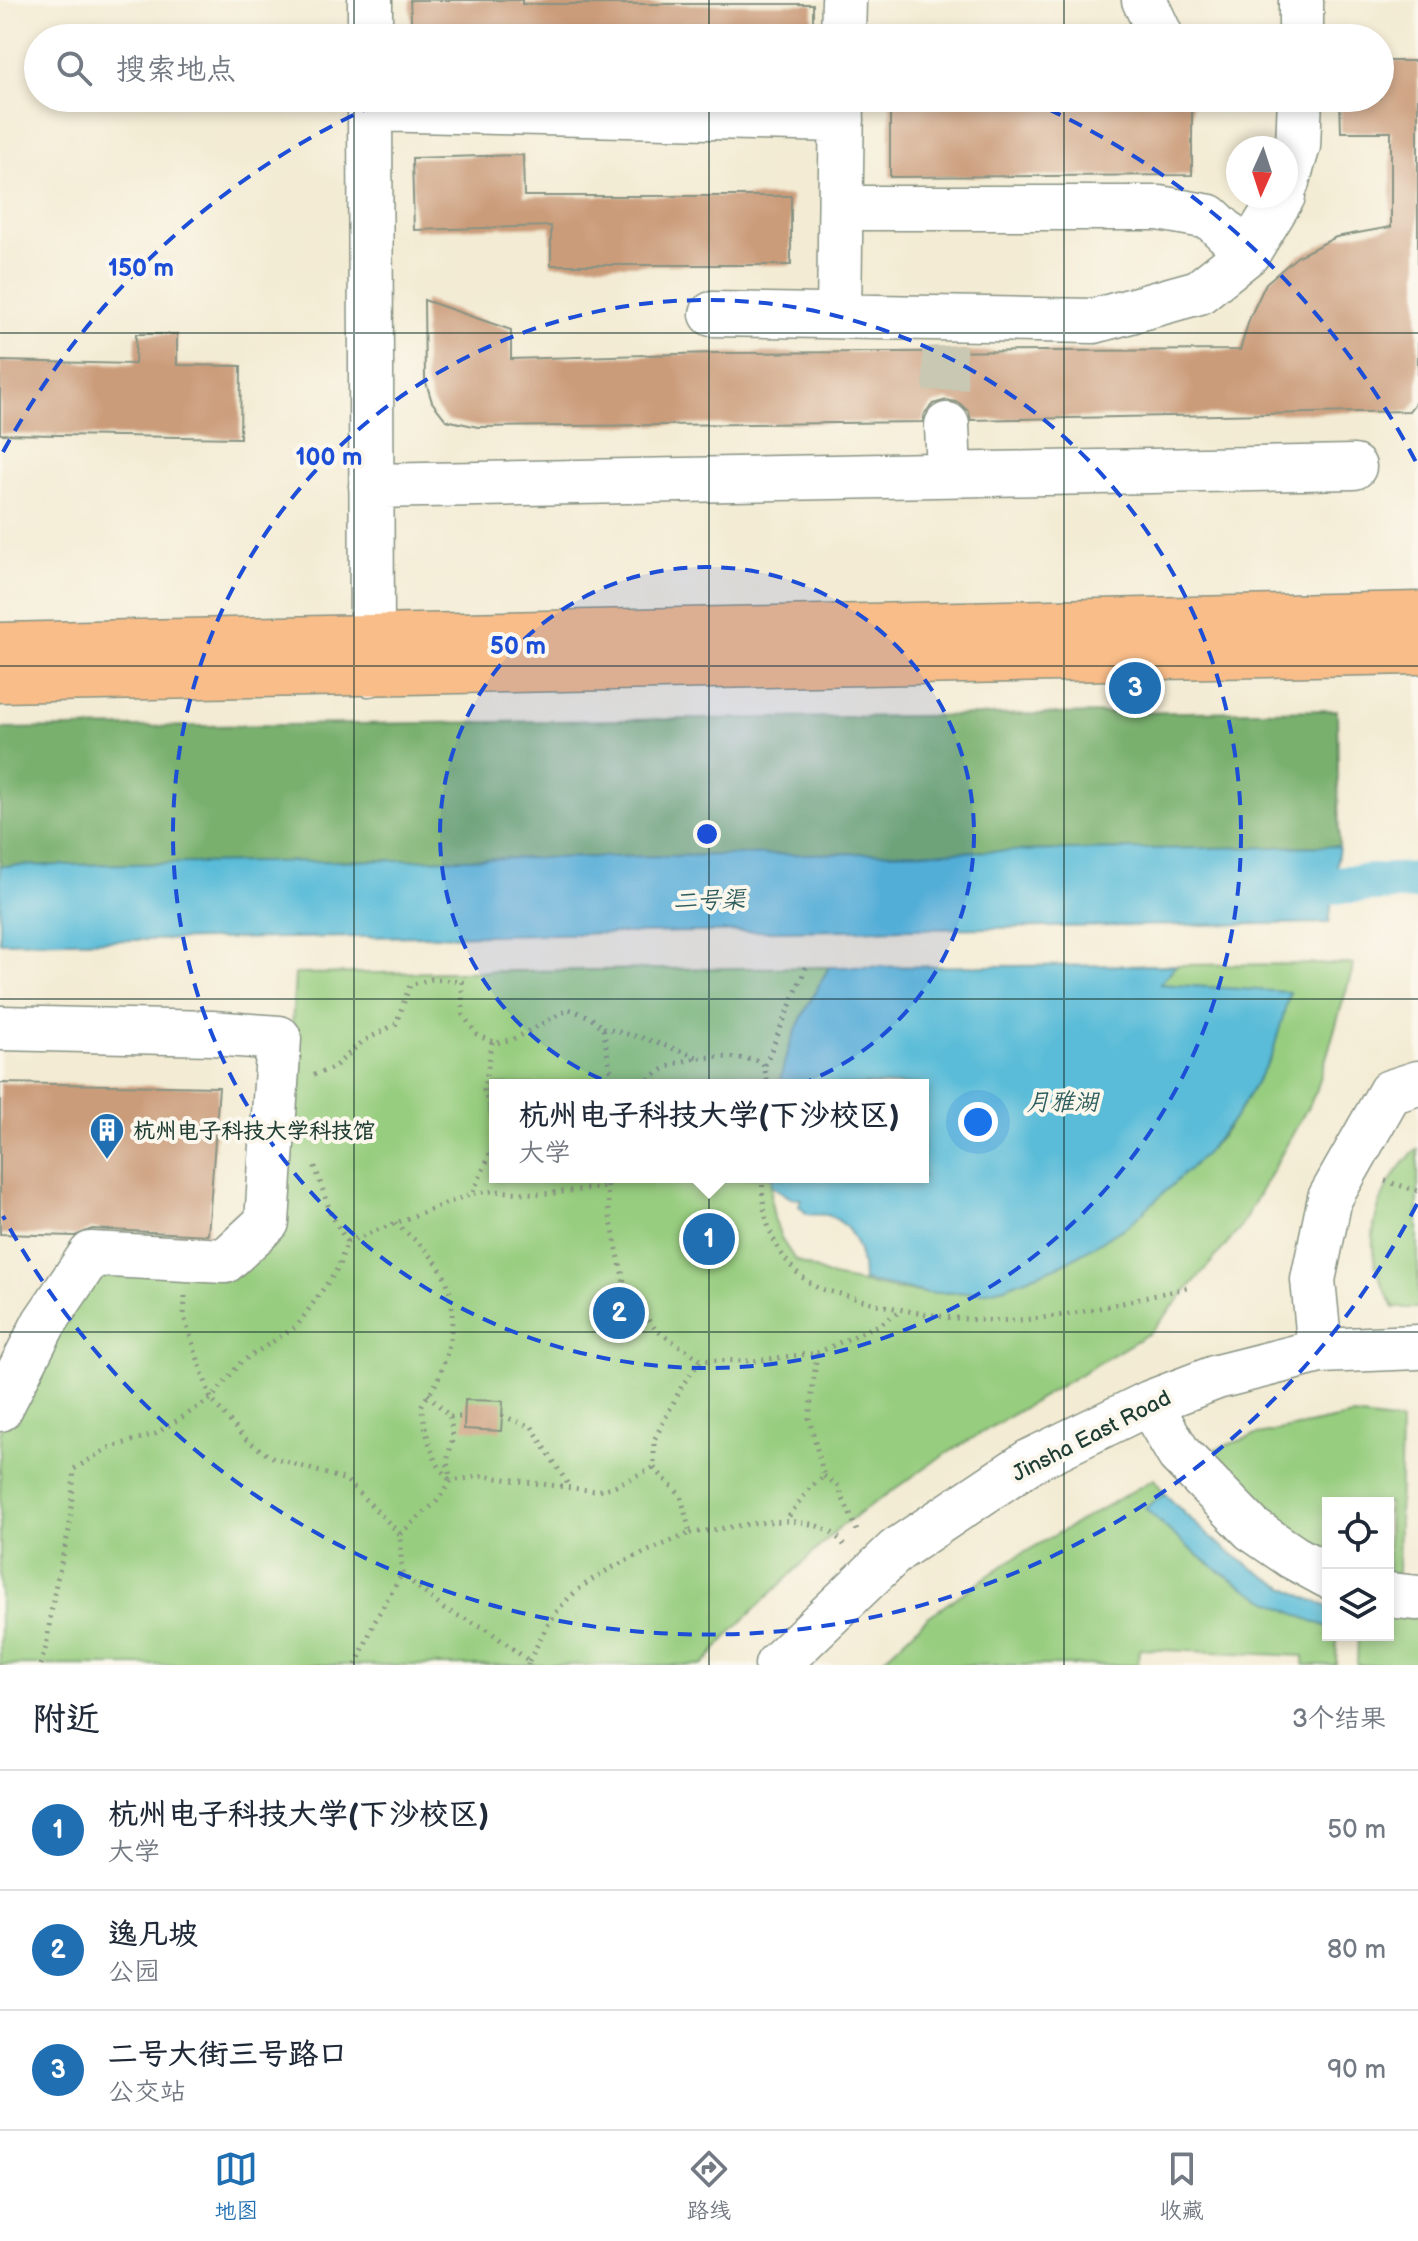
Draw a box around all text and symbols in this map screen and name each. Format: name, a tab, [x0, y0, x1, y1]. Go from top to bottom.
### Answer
search box	[24, 24, 1394, 112]
icon: search	[52, 46, 96, 90]
text: 搜索地点	[116, 52, 236, 88]
north arrow	[1226, 136, 1298, 208]
text: 150 m	[108, 254, 174, 283]
text: 100 m	[296, 443, 362, 472]
text: 50 m	[490, 632, 546, 661]
pin: 3	[1109, 658, 1161, 718]
centre of rings	[693, 820, 721, 848]
water label: 二号渠	[673, 885, 747, 916]
popup	[489, 1079, 929, 1183]
water label: 月雅湖	[1026, 1088, 1101, 1117]
text: 杭州电子科技大学(下沙校区)	[518, 1098, 900, 1134]
your location	[958, 1102, 998, 1142]
building icon: 杭州电子科技大学科技馆	[88, 1111, 126, 1161]
place label: 杭州电子科技大学科技馆	[133, 1118, 375, 1145]
text: 大学	[518, 1138, 570, 1169]
pin: 1	[683, 1209, 735, 1269]
pin: 2	[593, 1283, 645, 1343]
street label: Jinsha East Road	[1008, 1385, 1176, 1488]
map controls	[1322, 1497, 1394, 1641]
button: locate	[1322, 1497, 1394, 1569]
button: layers	[1322, 1569, 1394, 1641]
text: 附近	[32, 1699, 100, 1740]
text: 3个结果	[1292, 1704, 1386, 1735]
text: 杭州电子科技大学(下沙校区)	[108, 1797, 489, 1833]
text: 1	[53, 1815, 63, 1846]
text: 50 m	[1327, 1815, 1386, 1846]
text: 大学	[108, 1837, 160, 1868]
text: 逸凡坡	[108, 1917, 198, 1953]
text: 2	[50, 1935, 66, 1966]
text: 80 m	[1327, 1935, 1386, 1966]
text: 公园	[108, 1957, 160, 1988]
text: 二号大街三号路口	[108, 2037, 348, 2073]
text: 3	[50, 2055, 66, 2086]
text: 90 m	[1327, 2055, 1386, 2086]
text: 公交站	[108, 2077, 186, 2108]
tab: 地图	[214, 2147, 258, 2225]
tab: 路线	[687, 2147, 731, 2225]
tab: 收藏	[1160, 2147, 1204, 2225]

